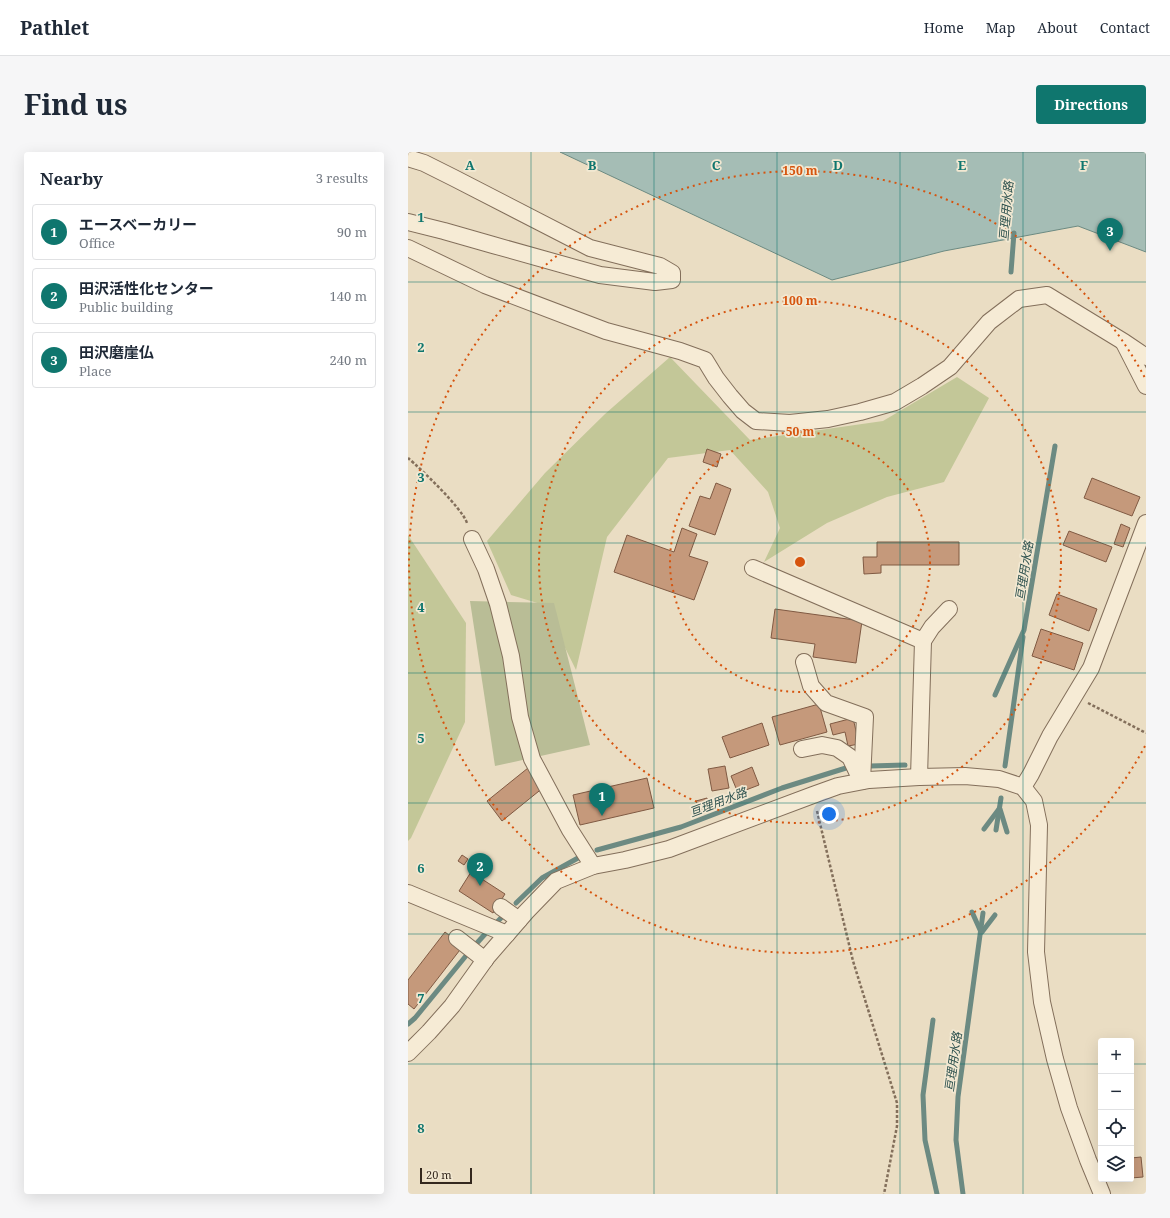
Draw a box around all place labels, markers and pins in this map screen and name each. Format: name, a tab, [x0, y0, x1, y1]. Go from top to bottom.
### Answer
pin: 3	[1097, 218, 1123, 251]
centre of rings	[793, 555, 807, 569]
pin: 1	[589, 783, 615, 816]
pin: 2	[467, 853, 493, 886]

